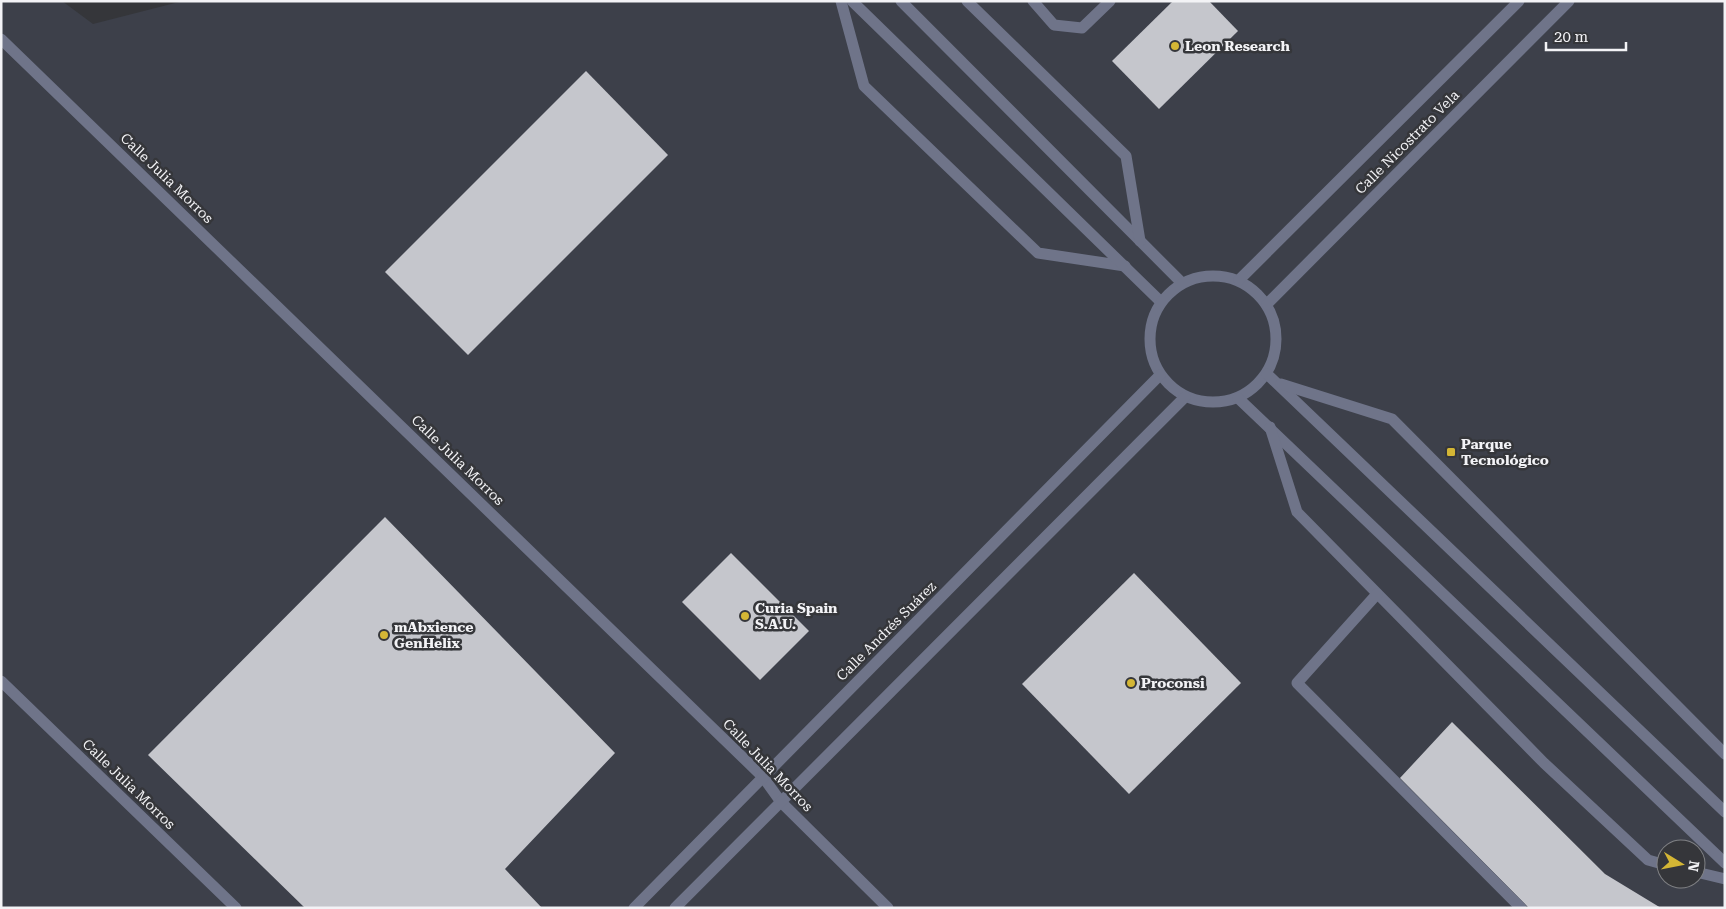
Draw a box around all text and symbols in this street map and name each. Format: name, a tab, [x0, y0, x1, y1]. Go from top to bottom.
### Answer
scale bar	[1546, 20, 1626, 52]
text: 20 m	[1554, 28, 1589, 46]
place label: Leon Research	[1185, 38, 1291, 54]
marker: Leon Research	[1169, 40, 1181, 52]
street label: Calle Nicostrato Vela	[1352, 86, 1463, 197]
street label: Calle Julia Morros	[117, 130, 217, 226]
street label: Calle Julia Morros	[408, 412, 508, 508]
place label: Parque Tecnológico	[1461, 436, 1549, 468]
marker: Parque Tecnológico	[1445, 446, 1457, 458]
street label: Calle Andrés Suárez	[833, 578, 939, 684]
place label: Curia Spain S.A.U.	[755, 600, 838, 632]
marker: Curia Spain S.A.U.	[739, 610, 751, 622]
place label: mAbxience GenHelix	[394, 619, 474, 651]
marker: mAbxience GenHelix	[378, 629, 390, 641]
place label: Proconsi	[1141, 675, 1205, 691]
marker: Proconsi	[1125, 677, 1137, 689]
street label: Calle Julia Morros	[720, 715, 816, 815]
street label: Calle Julia Morros	[79, 736, 179, 832]
north arrow	[1656, 839, 1706, 889]
text: N	[1685, 860, 1703, 873]

